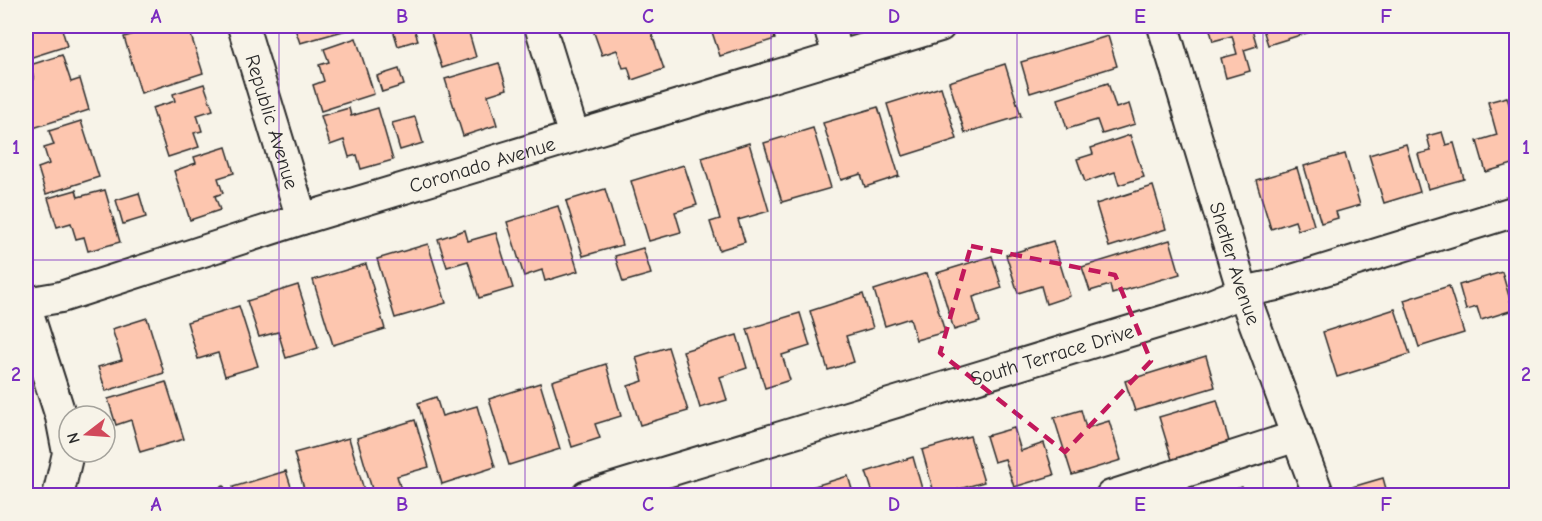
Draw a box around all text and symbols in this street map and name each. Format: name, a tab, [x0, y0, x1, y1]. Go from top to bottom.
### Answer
text: A	[150, 5, 162, 28]
text: B	[396, 5, 408, 28]
text: C	[642, 5, 654, 28]
text: D	[888, 5, 900, 28]
text: E	[1134, 5, 1146, 28]
text: F	[1380, 5, 1392, 28]
street label: Republic Avenue	[240, 52, 303, 192]
street label: Coronado Avenue	[407, 132, 558, 198]
text: 1	[12, 136, 20, 159]
text: 1	[1522, 136, 1530, 159]
street label: Shetler Avenue	[1205, 199, 1265, 328]
street label: South Terrace Drive	[968, 320, 1136, 391]
text: 2	[11, 363, 21, 386]
text: 2	[1521, 363, 1531, 386]
north arrow	[57, 404, 117, 464]
text: N	[63, 430, 84, 446]
text: A	[150, 493, 162, 516]
text: B	[396, 493, 408, 516]
text: C	[642, 493, 654, 516]
text: D	[888, 493, 900, 516]
text: E	[1134, 493, 1146, 516]
text: F	[1380, 493, 1392, 516]

